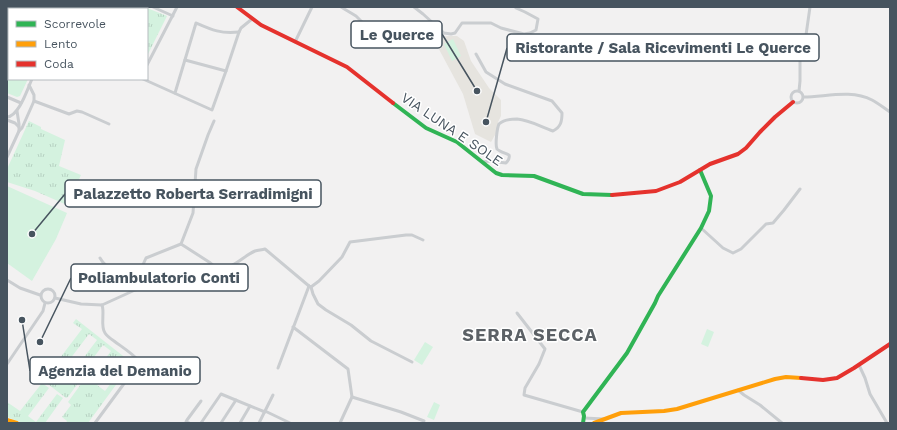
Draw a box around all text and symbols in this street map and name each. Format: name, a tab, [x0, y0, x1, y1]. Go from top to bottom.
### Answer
legend	[8, 8, 148, 80]
text: Scorrevole	[44, 17, 106, 31]
callout: Le Querce	[351, 21, 442, 48]
text: Le Querce	[360, 26, 435, 44]
callout: Ristorante / Sala Ricevimenti Le Querce	[507, 34, 819, 61]
text: Lento	[44, 37, 78, 51]
text: Ristorante / Sala Ricevimenti Le Querce	[515, 39, 811, 57]
text: Coda	[44, 57, 74, 71]
street label: VIA LUNA E SOLE	[398, 89, 506, 169]
callout: Palazzetto Roberta Serradimigni	[65, 180, 321, 207]
text: Palazzetto Roberta Serradimigni	[73, 185, 313, 203]
callout: Poliambulatorio Conti	[71, 264, 248, 291]
text: Poliambulatorio Conti	[78, 269, 240, 287]
district label: SERRA SECCA	[462, 324, 598, 345]
callout: Agenzia del Demanio	[30, 357, 200, 384]
text: Agenzia del Demanio	[38, 362, 192, 380]

